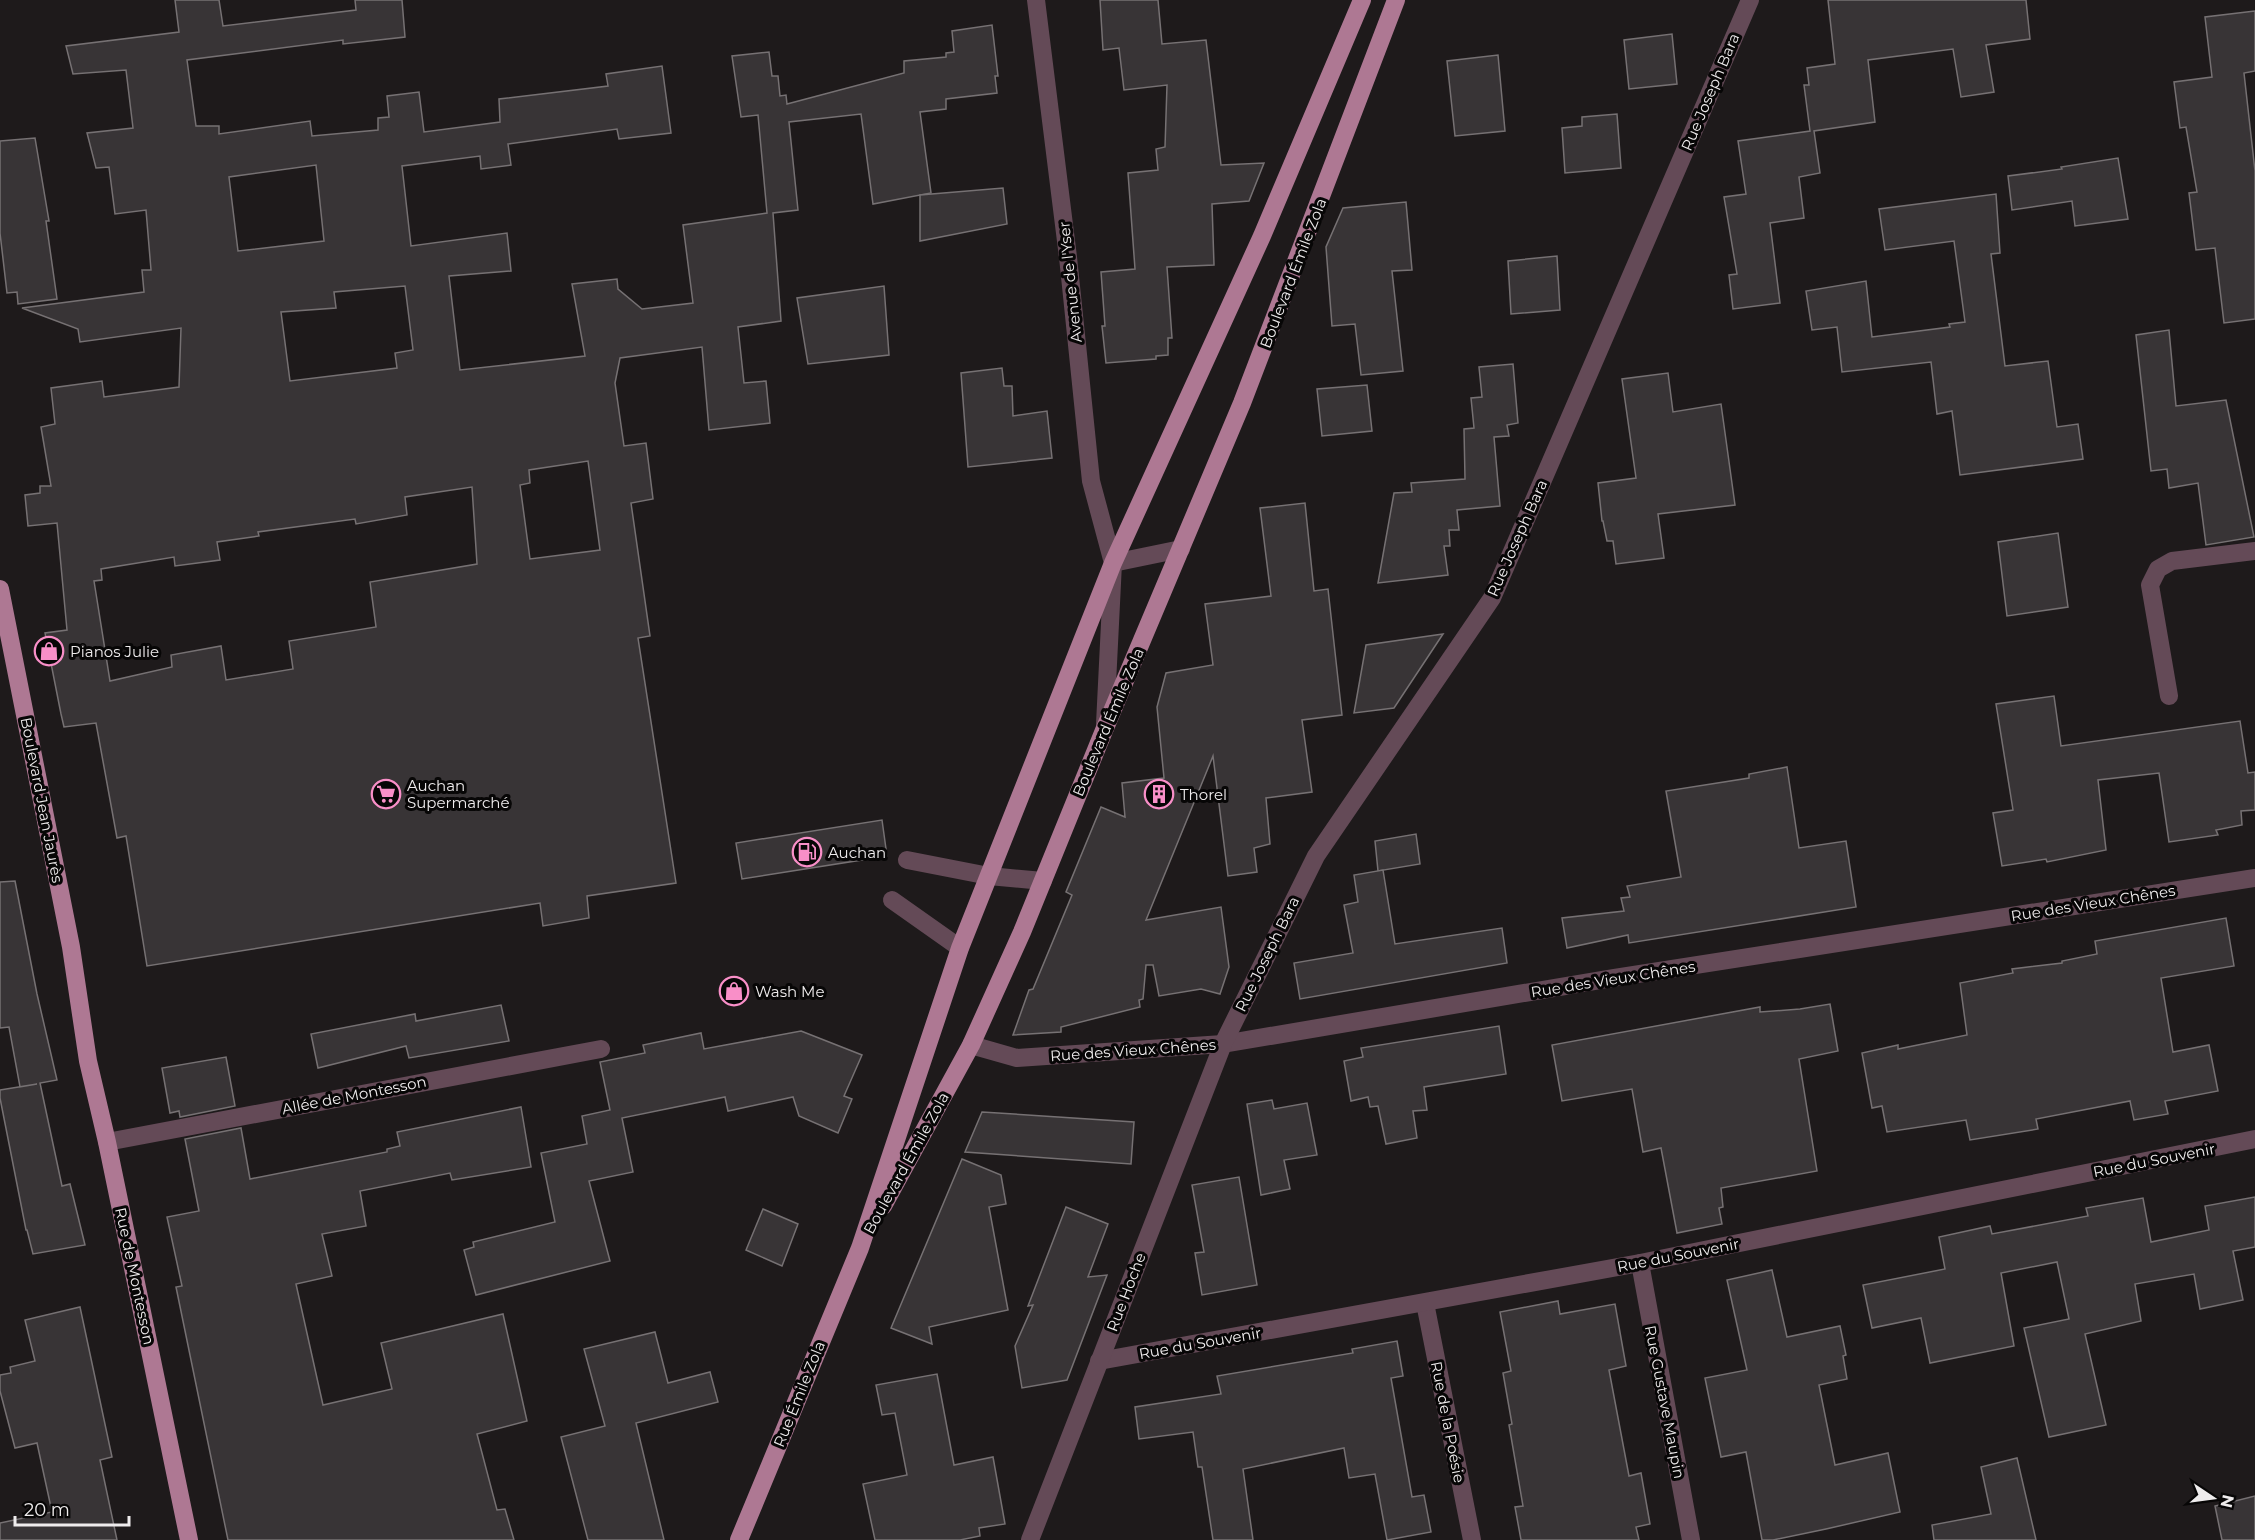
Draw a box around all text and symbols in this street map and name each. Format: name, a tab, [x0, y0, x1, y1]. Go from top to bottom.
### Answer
street label: Rue Joseph Bara	[1677, 30, 1743, 154]
street label: Boulevard Émile Zola	[1256, 195, 1330, 351]
street label: Avenue de l'Yser	[1054, 220, 1086, 344]
street label: Rue Joseph Bara	[1483, 477, 1551, 599]
shop icon: Pianos Julie	[33, 635, 65, 667]
place label: Pianos Julie	[70, 642, 159, 661]
street label: Boulevard Émile Zola	[1068, 645, 1148, 799]
street label: Boulevard Jean Jaurès	[17, 716, 67, 884]
place label: Auchan Supermarché	[407, 776, 510, 812]
supermarket icon: Auchan Supermarché	[370, 778, 402, 810]
building icon: Thorel	[1143, 778, 1175, 810]
place label: Thorel	[1180, 785, 1227, 804]
fuel station icon: Auchan	[791, 836, 823, 868]
place label: Auchan	[828, 843, 886, 862]
street label: Rue des Vieux Chênes	[2009, 881, 2177, 925]
street label: Rue Joseph Bara	[1231, 893, 1303, 1015]
street label: Rue des Vieux Chênes	[1529, 957, 1697, 1001]
shop icon: Wash Me	[718, 975, 750, 1007]
place label: Wash Me	[755, 982, 824, 1001]
street label: Rue des Vieux Chênes	[1050, 1035, 1216, 1065]
street label: Allée de Montesson	[280, 1072, 428, 1118]
street label: Boulevard Émile Zola	[859, 1089, 953, 1237]
street label: Rue du Souvenir	[2091, 1139, 2217, 1181]
street label: Rue de Montesson	[111, 1206, 159, 1346]
street label: Rue du Souvenir	[1615, 1234, 1741, 1276]
street label: Rue Hoche	[1102, 1250, 1150, 1334]
street label: Rue du Souvenir	[1137, 1323, 1263, 1363]
street label: Rue Gustave Maupin	[1641, 1324, 1689, 1480]
street label: Rue Émile Zola	[769, 1338, 829, 1450]
street label: Rue de la Poésie	[1427, 1360, 1469, 1484]
north arrow	[2183, 1468, 2243, 1528]
scale bar	[15, 1489, 129, 1527]
text: N	[2216, 1493, 2238, 1510]
text: 20 m	[24, 1499, 70, 1521]

